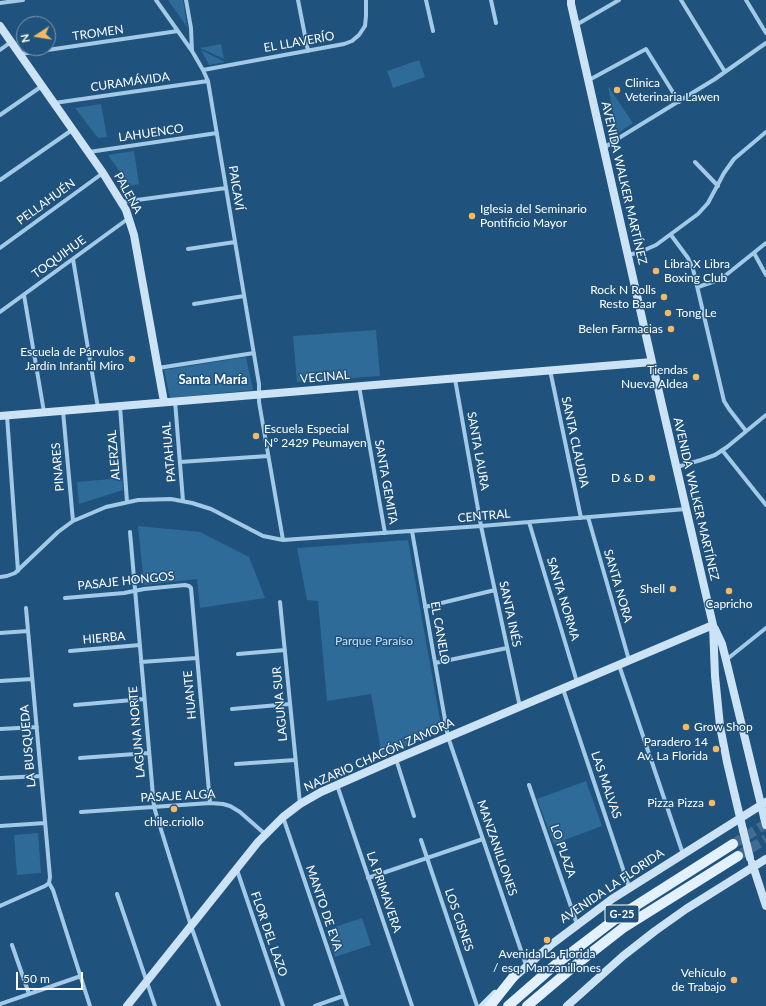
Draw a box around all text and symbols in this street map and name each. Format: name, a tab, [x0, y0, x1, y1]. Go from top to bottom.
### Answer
north arrow	[16, 16, 56, 56]
street label: TROMEN	[72, 22, 124, 44]
street label: EL LLAVERÍO	[263, 29, 335, 55]
text: N	[18, 33, 32, 44]
street label: CURAMÁVIDA	[90, 69, 170, 95]
place label: Clinica Veterinaria Lawen	[625, 76, 720, 104]
marker: Clinica Veterinaria Lawen	[612, 85, 622, 95]
street label: AVENIDA WALKER MARTÍNEZ	[598, 100, 650, 266]
street label: LAHUENCO	[117, 121, 185, 145]
street label: PAICAVÍ	[225, 165, 247, 211]
street label: PALENA	[111, 170, 145, 216]
street label: PELLAHUÉN	[14, 176, 78, 228]
place label: Iglesia del Seminario Pontificio Mayor	[480, 202, 587, 230]
marker: Iglesia del Seminario Pontificio Mayor	[467, 211, 477, 221]
street label: TOQUIHUE	[29, 233, 89, 281]
place label: Libra X Libra Boxing Club	[664, 257, 730, 285]
marker: Libra X Libra Boxing Club	[651, 266, 661, 276]
place label: Rock N Rolls Resto Baar	[590, 283, 656, 311]
marker: Rock N Rolls Resto Baar	[659, 292, 669, 302]
place label: Tong Le	[676, 306, 716, 320]
marker: Tong Le	[663, 308, 673, 318]
place label: Belen Farmacias	[578, 322, 663, 336]
marker: Belen Farmacias	[666, 324, 676, 334]
place label: Escuela de Párvulos Jardín Infantil Miro	[20, 345, 124, 373]
marker: Escuela de Párvulos Jardín Infantil Miro	[127, 354, 137, 364]
place label: Tiendas Nueva Aldea	[621, 363, 688, 391]
street label: VECINAL	[300, 368, 350, 386]
district label: Santa María	[179, 372, 247, 388]
marker: Tiendas Nueva Aldea	[691, 372, 701, 382]
street label: SANTA CLAUDIA	[558, 395, 592, 489]
street label: SANTA LAURA	[464, 411, 492, 491]
street label: AVENIDA WALKER MARTÍNEZ	[670, 416, 722, 582]
street label: PATAHUAL	[159, 421, 179, 483]
place label: Escuela Especial N° 2429 Peumayen	[264, 422, 367, 450]
street label: ALERZAL	[105, 429, 123, 481]
marker: Escuela Especial N° 2429 Peumayen	[251, 431, 261, 441]
street label: SANTA GEMITA	[371, 439, 401, 525]
street label: PINARES	[49, 442, 67, 492]
place label: D & D	[611, 471, 644, 485]
marker: D & D	[647, 473, 657, 483]
street label: CENTRAL	[457, 507, 511, 525]
street label: SANTA NORA	[601, 548, 635, 624]
street label: SANTA NORMA	[543, 555, 583, 643]
street label: PASAJE HONGOS	[77, 569, 175, 593]
street label: SANTA INÉS	[496, 580, 524, 648]
place label: Shell	[640, 582, 665, 596]
marker: Shell	[668, 584, 678, 594]
marker: Capricho	[724, 586, 734, 596]
place label: Capricho	[705, 597, 753, 611]
street label: EL CANELO	[427, 600, 453, 666]
street label: HIERBA	[82, 629, 126, 647]
park label: Parque Paraíso	[335, 634, 413, 648]
street label: LAGUNA SUR	[270, 666, 290, 742]
street label: HUANTE	[181, 670, 199, 720]
street label: LAGUNA NORTE	[126, 686, 148, 778]
street label: LA BUSQUEDA	[17, 704, 39, 788]
street label: NAZARIO CHACÓN ZAMORA	[302, 715, 456, 795]
place label: Grow Shop	[694, 720, 753, 734]
marker: Grow Shop	[681, 722, 691, 732]
place label: Paradero 14 Av. La Florida	[637, 735, 708, 763]
marker: Paradero 14 Av. La Florida	[711, 744, 721, 754]
street label: LAS MALVAS	[588, 749, 624, 821]
street label: PASAJE ALGA	[140, 787, 216, 805]
place label: Pizza Pizza	[647, 796, 704, 810]
street label: MANZANILLONES	[474, 798, 520, 898]
marker: Pizza Pizza	[707, 798, 717, 808]
marker: chile.criollo	[169, 804, 179, 814]
place label: chile.criollo	[144, 815, 204, 829]
street label: LO PLAZA	[547, 823, 579, 879]
street label: AVENIDA LA FLORIDA	[557, 846, 667, 926]
street label: LA PRIMAVERA	[363, 850, 405, 934]
street label: MANTO DE EVA	[303, 863, 345, 953]
street label: LOS CISNES	[442, 887, 476, 953]
street label: FLOR DEL LAZO	[248, 890, 290, 978]
road number: G-25	[605, 905, 639, 923]
marker: Avenida La Florida / esq. Manzanillones	[542, 935, 552, 945]
place label: Avenida La Florida / esq. Manzanillones	[493, 947, 601, 975]
scale bar	[18, 964, 85, 990]
place label: Vehículo de Trabajo	[672, 966, 726, 994]
text: 50 m	[23, 971, 50, 986]
marker: Vehículo de Trabajo	[729, 975, 739, 985]

